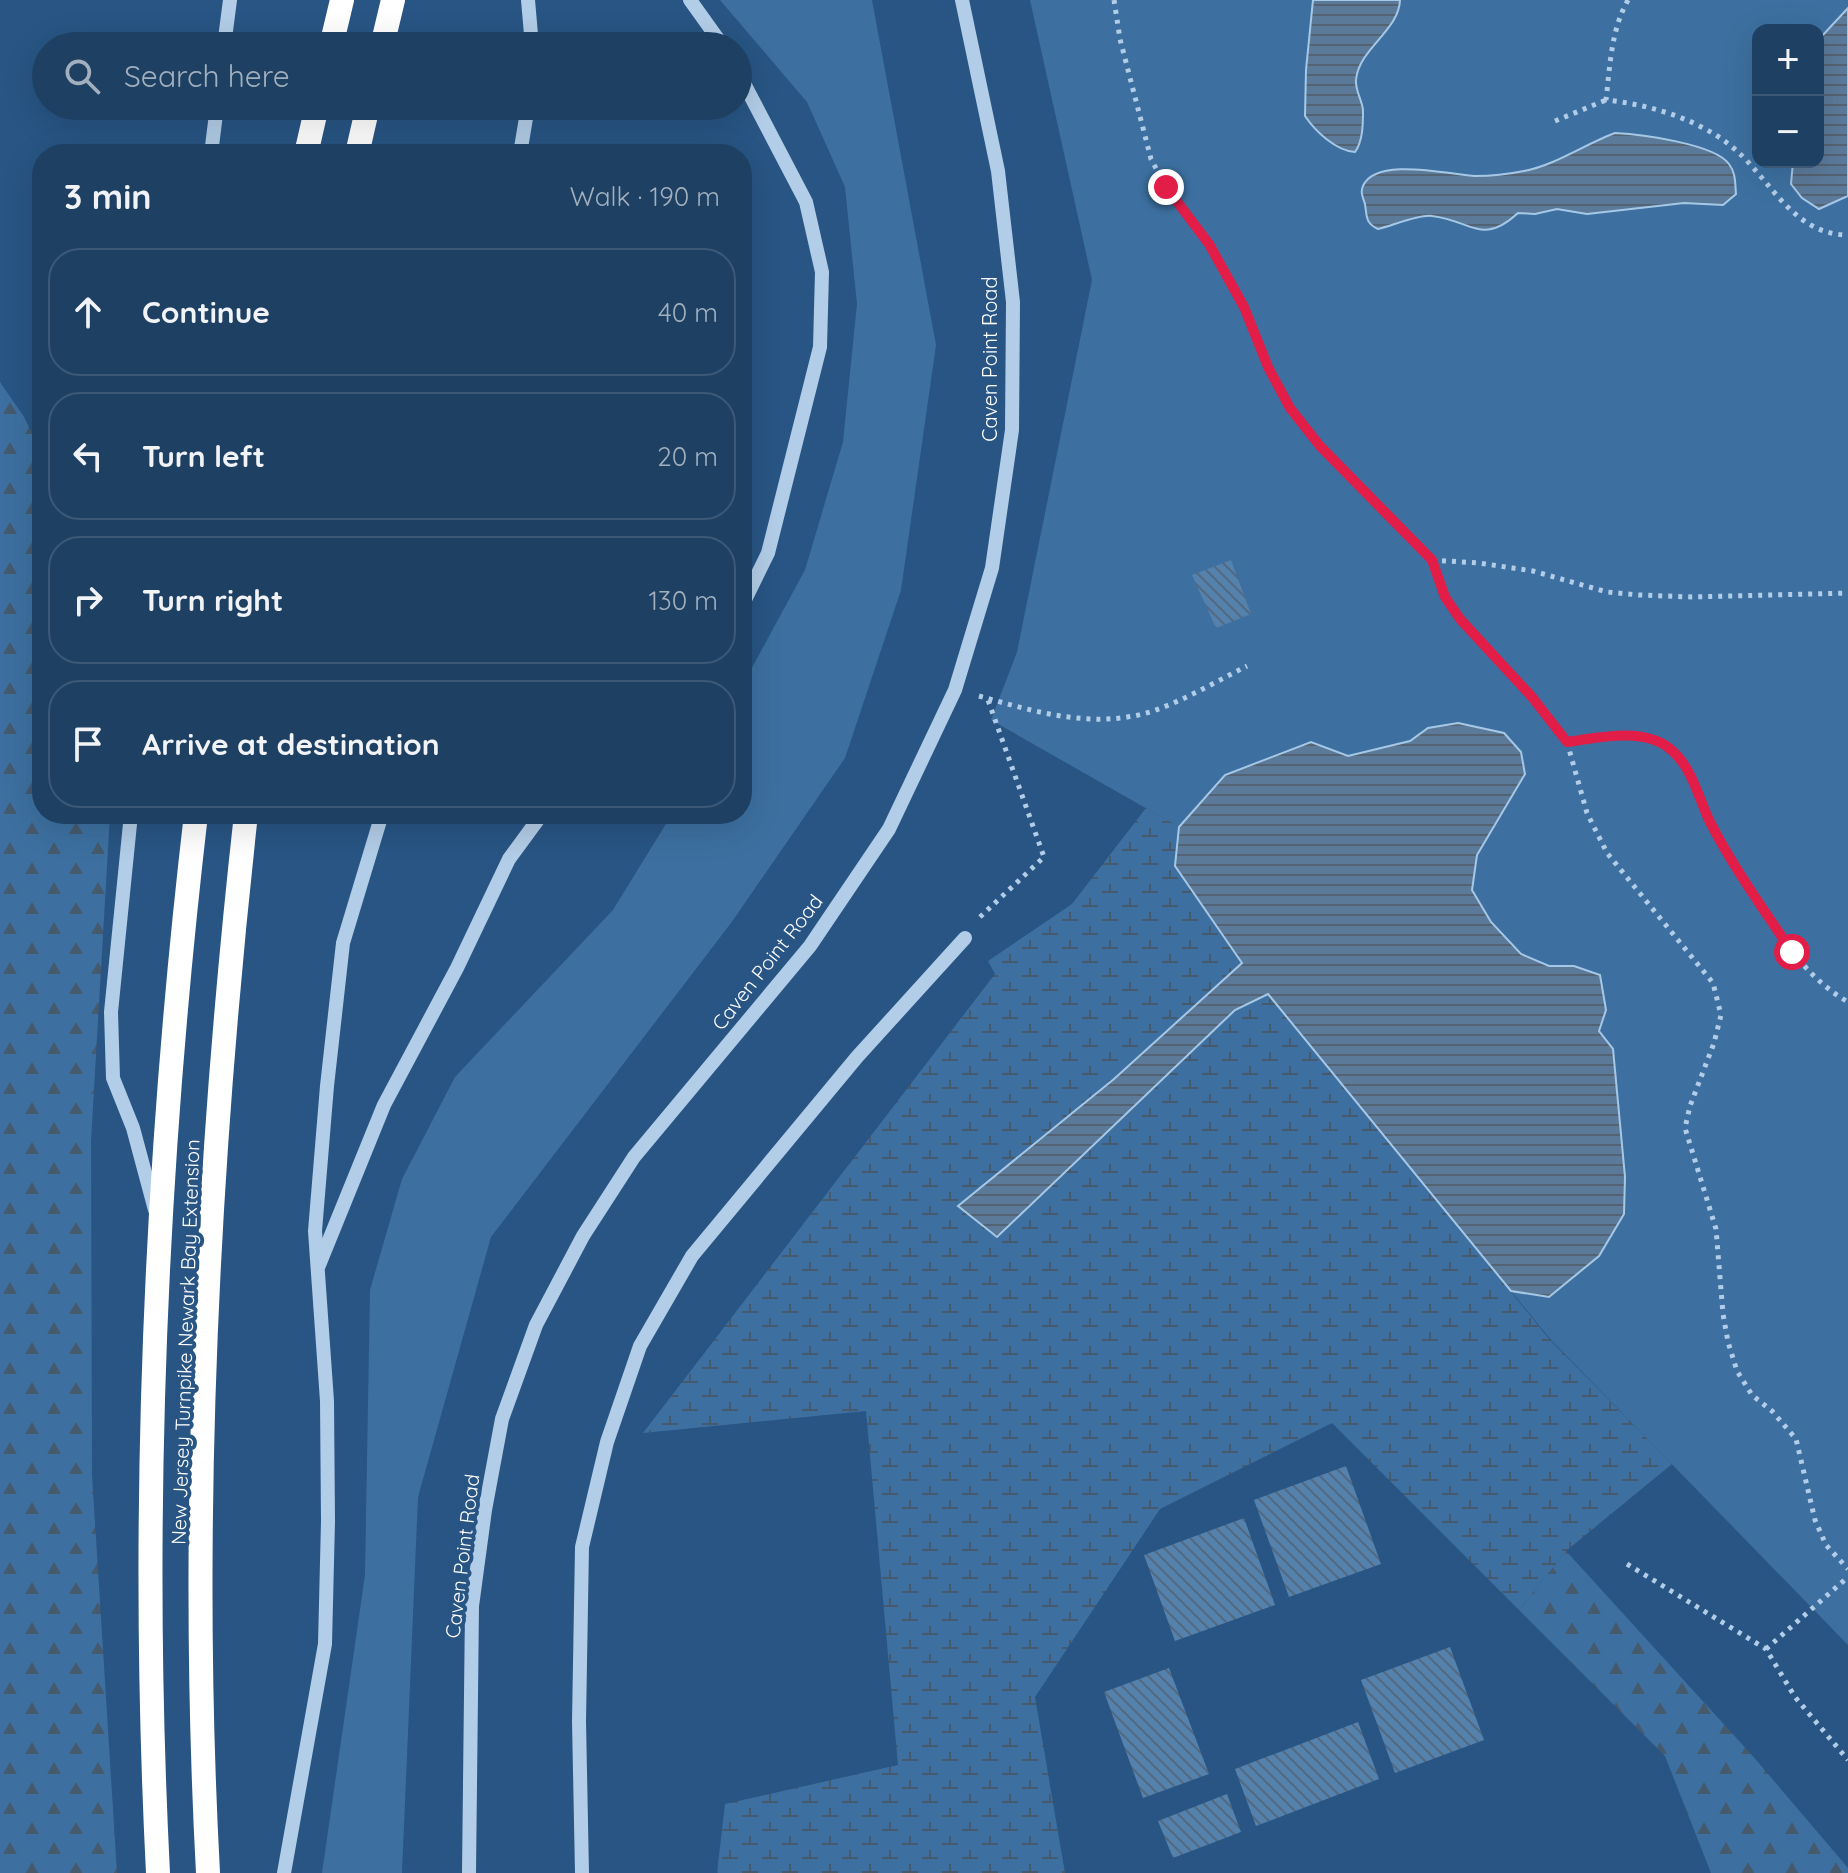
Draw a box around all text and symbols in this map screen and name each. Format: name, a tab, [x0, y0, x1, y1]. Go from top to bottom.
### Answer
map controls	[1752, 24, 1824, 168]
button: +	[1752, 24, 1824, 96]
search box	[32, 32, 752, 120]
icon: search	[60, 54, 104, 98]
text: Search here	[124, 57, 290, 95]
button: −	[1752, 96, 1824, 168]
route end	[1148, 169, 1184, 205]
text: 3 min	[64, 175, 151, 218]
text: Walk · 190 m	[570, 180, 720, 213]
street label: Caven Point Road	[977, 276, 1002, 442]
icon: ahead	[66, 290, 110, 334]
text: Continue	[142, 293, 270, 331]
text: 40 m	[658, 296, 718, 329]
icon: left	[66, 434, 110, 478]
text: Turn left	[142, 437, 265, 475]
text: 20 m	[657, 440, 718, 473]
icon: right	[66, 578, 110, 622]
text: Turn right	[142, 581, 283, 619]
text: 130 m	[648, 584, 718, 617]
icon: arrive	[66, 722, 110, 766]
text: Arrive at destination	[142, 725, 440, 763]
street label: Caven Point Road	[706, 889, 828, 1035]
route start	[1774, 934, 1810, 970]
street label: New Jersey Turnpike Newark Bay Extension	[165, 1139, 205, 1545]
street label: Caven Point Road	[440, 1472, 484, 1640]

